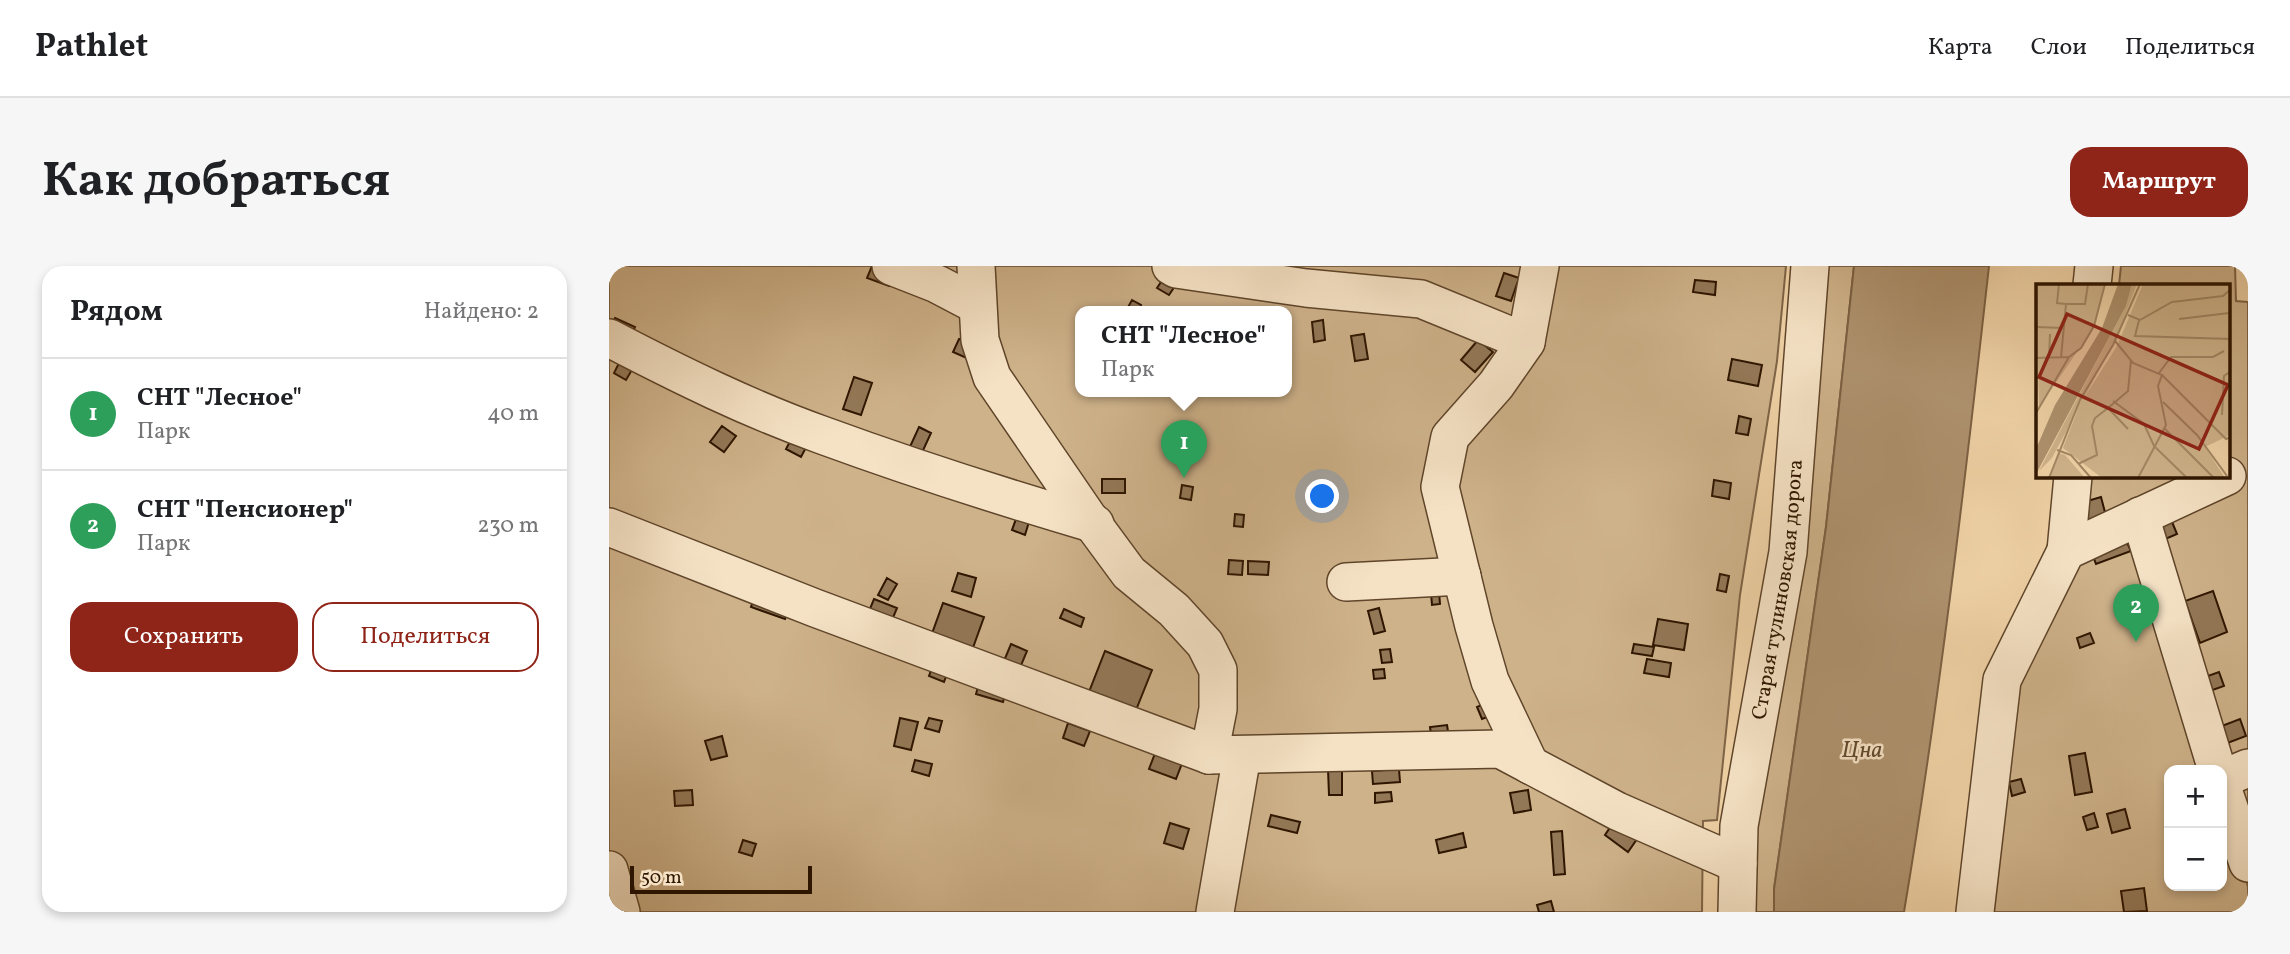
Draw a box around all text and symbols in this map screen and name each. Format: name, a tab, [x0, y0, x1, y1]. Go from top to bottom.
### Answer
text: Pathlet	[35, 25, 148, 71]
text: Карта	[1928, 31, 1993, 65]
text: Слои	[2031, 31, 2087, 65]
text: Поделиться	[2125, 31, 2255, 65]
button: Маршрут	[2070, 147, 2248, 217]
text: Как добраться	[42, 148, 390, 217]
inset map	[2036, 284, 2231, 478]
text: Рядом	[70, 291, 163, 333]
text: Найдено: 2	[424, 296, 539, 328]
popup	[1075, 306, 1292, 397]
text: СНТ "Лесное"	[1101, 318, 1266, 354]
text: Парк	[1101, 354, 1154, 386]
text: СНТ "Лесное"	[137, 380, 302, 416]
text: 1	[88, 398, 98, 430]
text: 40 m	[487, 398, 539, 430]
text: Парк	[137, 416, 190, 448]
pin: 1	[1161, 420, 1207, 478]
street label: Старая тулиновская дорога	[1745, 458, 1811, 722]
your location	[1305, 479, 1339, 513]
text: СНТ "Пенсионер"	[137, 492, 353, 528]
text: 2	[87, 510, 99, 542]
text: 230 m	[477, 510, 539, 542]
text: Парк	[137, 528, 190, 560]
pin: 2	[2113, 584, 2159, 642]
button: Сохранить	[70, 602, 298, 672]
button: Поделиться	[312, 602, 539, 672]
water label: Цна	[1842, 735, 1882, 767]
map controls	[2164, 765, 2227, 891]
button: +	[2164, 765, 2227, 828]
button: −	[2164, 828, 2227, 891]
scale bar	[630, 863, 812, 895]
text: 50 m	[641, 865, 682, 891]

